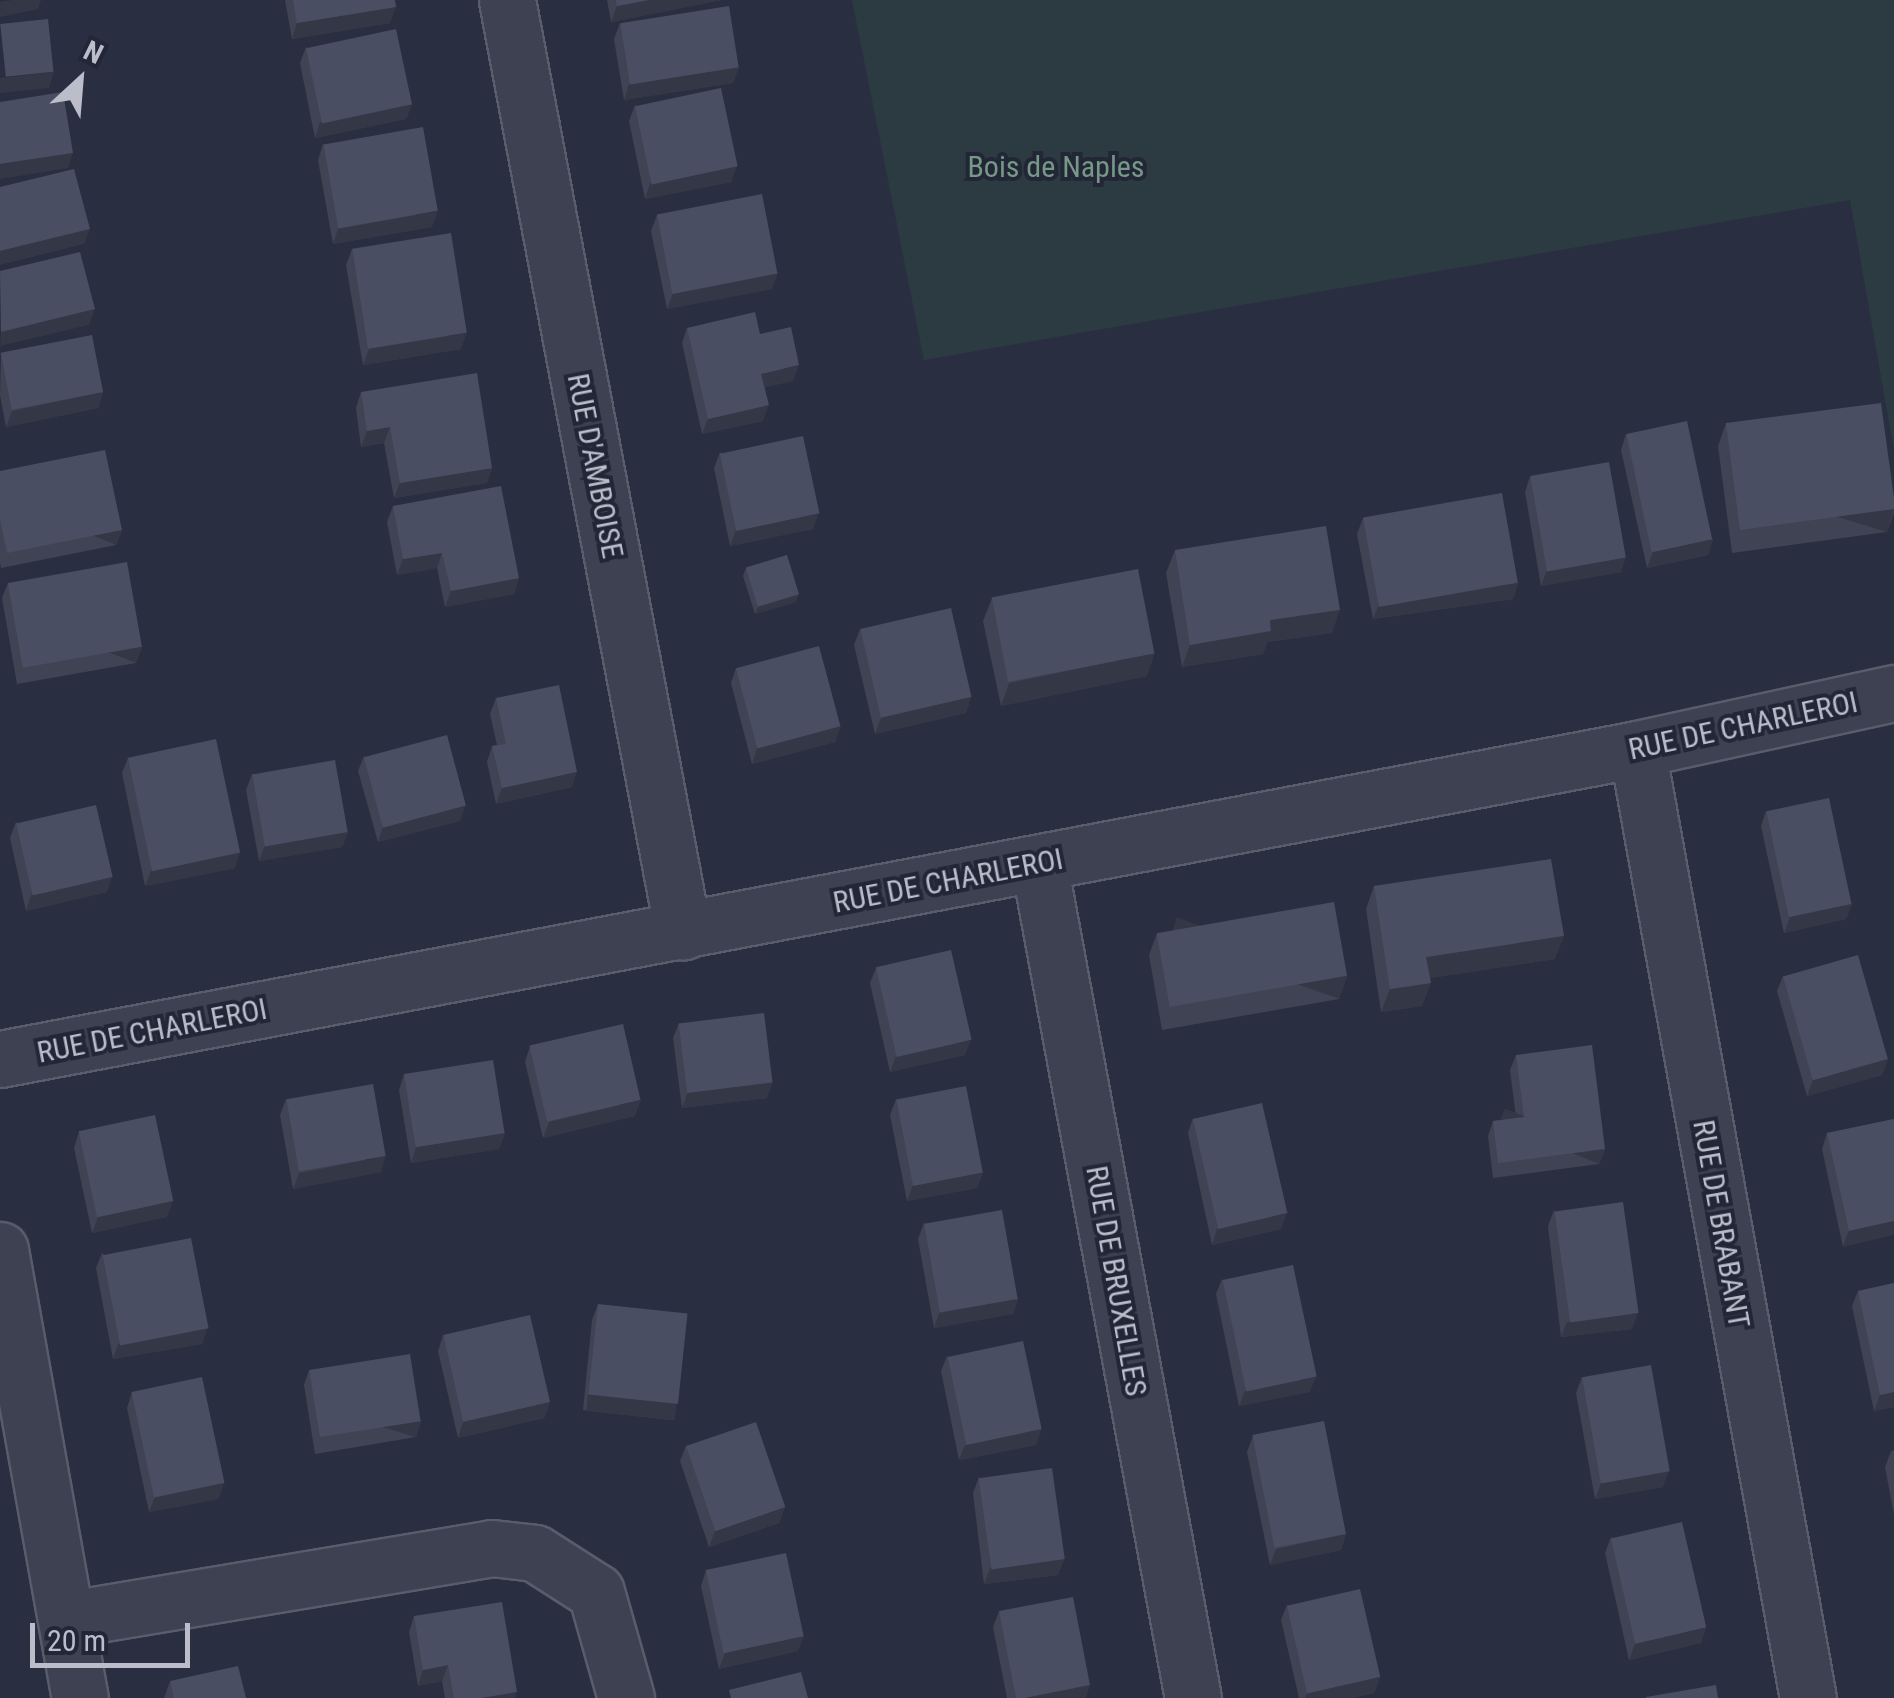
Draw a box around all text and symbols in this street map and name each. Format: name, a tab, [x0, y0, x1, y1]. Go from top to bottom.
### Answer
north arrow	[30, 30, 130, 130]
text: N	[78, 34, 108, 71]
park label: Bois de Naples	[967, 149, 1145, 185]
street label: RUE D'AMBOISE	[559, 371, 631, 561]
street label: RUE DE CHARLEROI	[1625, 684, 1861, 768]
street label: RUE DE CHARLEROI	[830, 841, 1066, 921]
street label: RUE DE CHARLEROI	[34, 991, 270, 1071]
street label: RUE DE BRABANT	[1685, 1117, 1757, 1331]
street label: RUE DE BRUXELLES	[1078, 1163, 1154, 1399]
scale bar	[35, 1603, 195, 1665]
text: 20 m	[47, 1623, 106, 1658]

